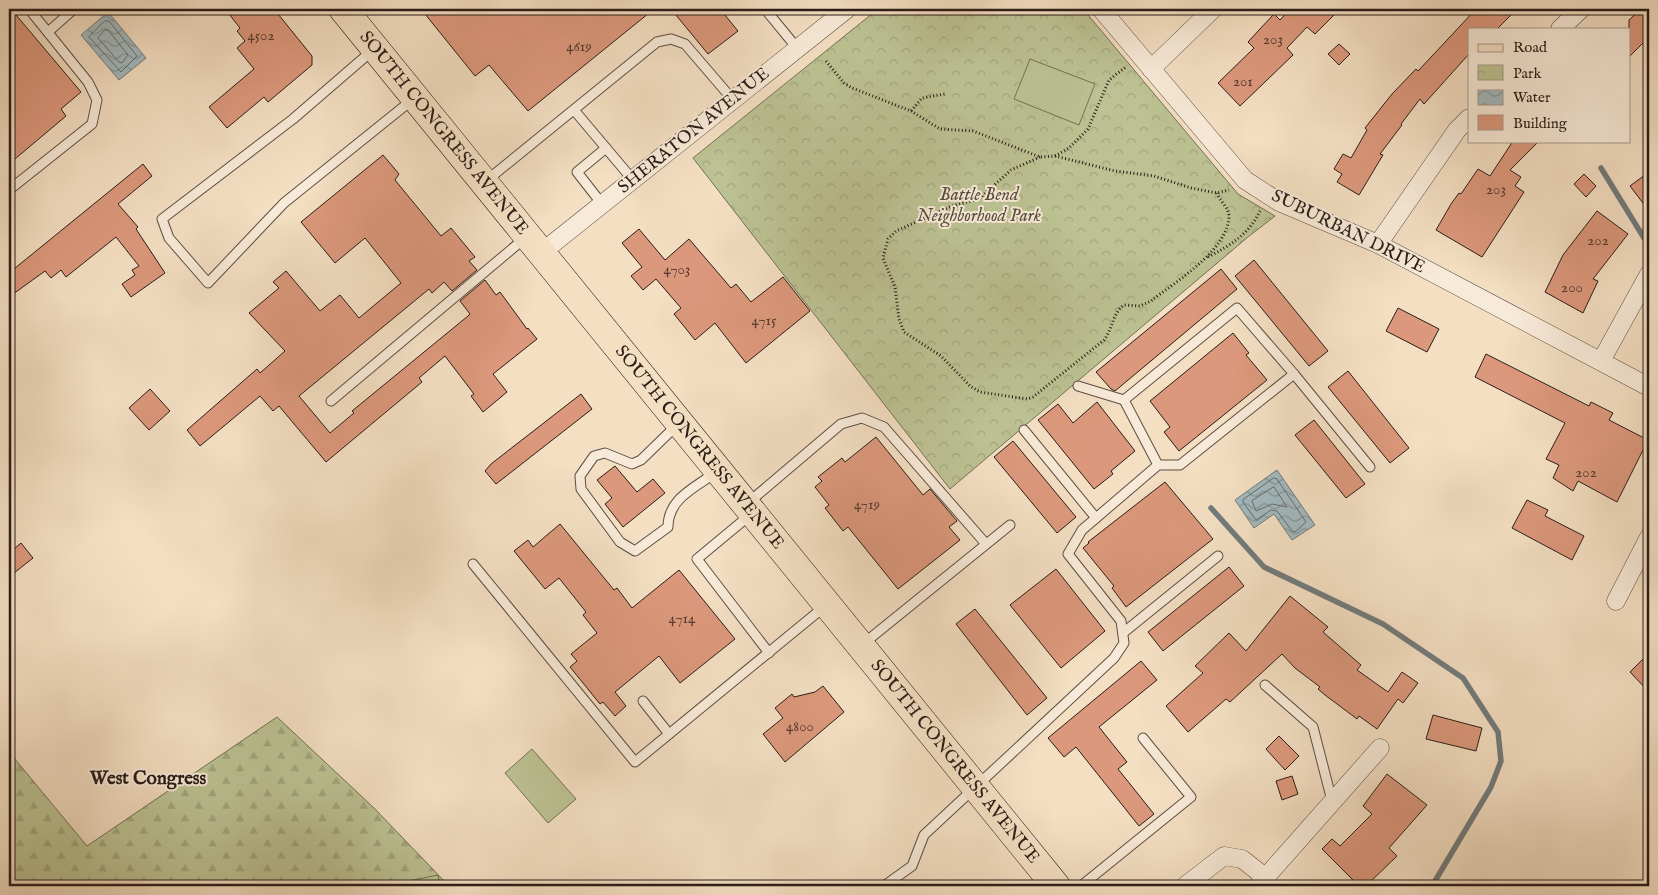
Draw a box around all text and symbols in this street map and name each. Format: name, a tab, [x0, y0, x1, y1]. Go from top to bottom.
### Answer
house number: 4502	[247, 26, 275, 45]
street label: SOUTH CONGRESS AVENUE	[354, 26, 534, 240]
legend	[1468, 28, 1630, 142]
house number: 203	[1263, 30, 1283, 49]
house number: 4619	[566, 37, 592, 56]
text: Road	[1513, 38, 1548, 57]
street label: SHERATON AVENUE	[613, 63, 775, 199]
text: Park	[1513, 64, 1543, 83]
house number: 201	[1233, 72, 1253, 91]
text: Water	[1513, 88, 1551, 107]
text: Building	[1513, 114, 1568, 133]
house number: 203	[1486, 180, 1506, 199]
park label: Battle Bend Neighborhood Park	[917, 184, 1041, 228]
street label: SUBURBAN DRIVE	[1267, 185, 1429, 279]
house number: 202	[1587, 231, 1609, 250]
house number: 4703	[664, 260, 690, 279]
house number: 200	[1561, 278, 1583, 297]
house number: 4715	[752, 311, 777, 330]
street label: SOUTH CONGRESS AVENUE	[610, 341, 789, 554]
house number: 202	[1575, 463, 1597, 482]
house number: 4719	[854, 495, 880, 514]
house number: 4714	[669, 609, 696, 628]
street label: SOUTH CONGRESS AVENUE	[865, 655, 1045, 868]
house number: 4800	[786, 717, 814, 736]
district label: West Congress	[89, 767, 207, 791]

